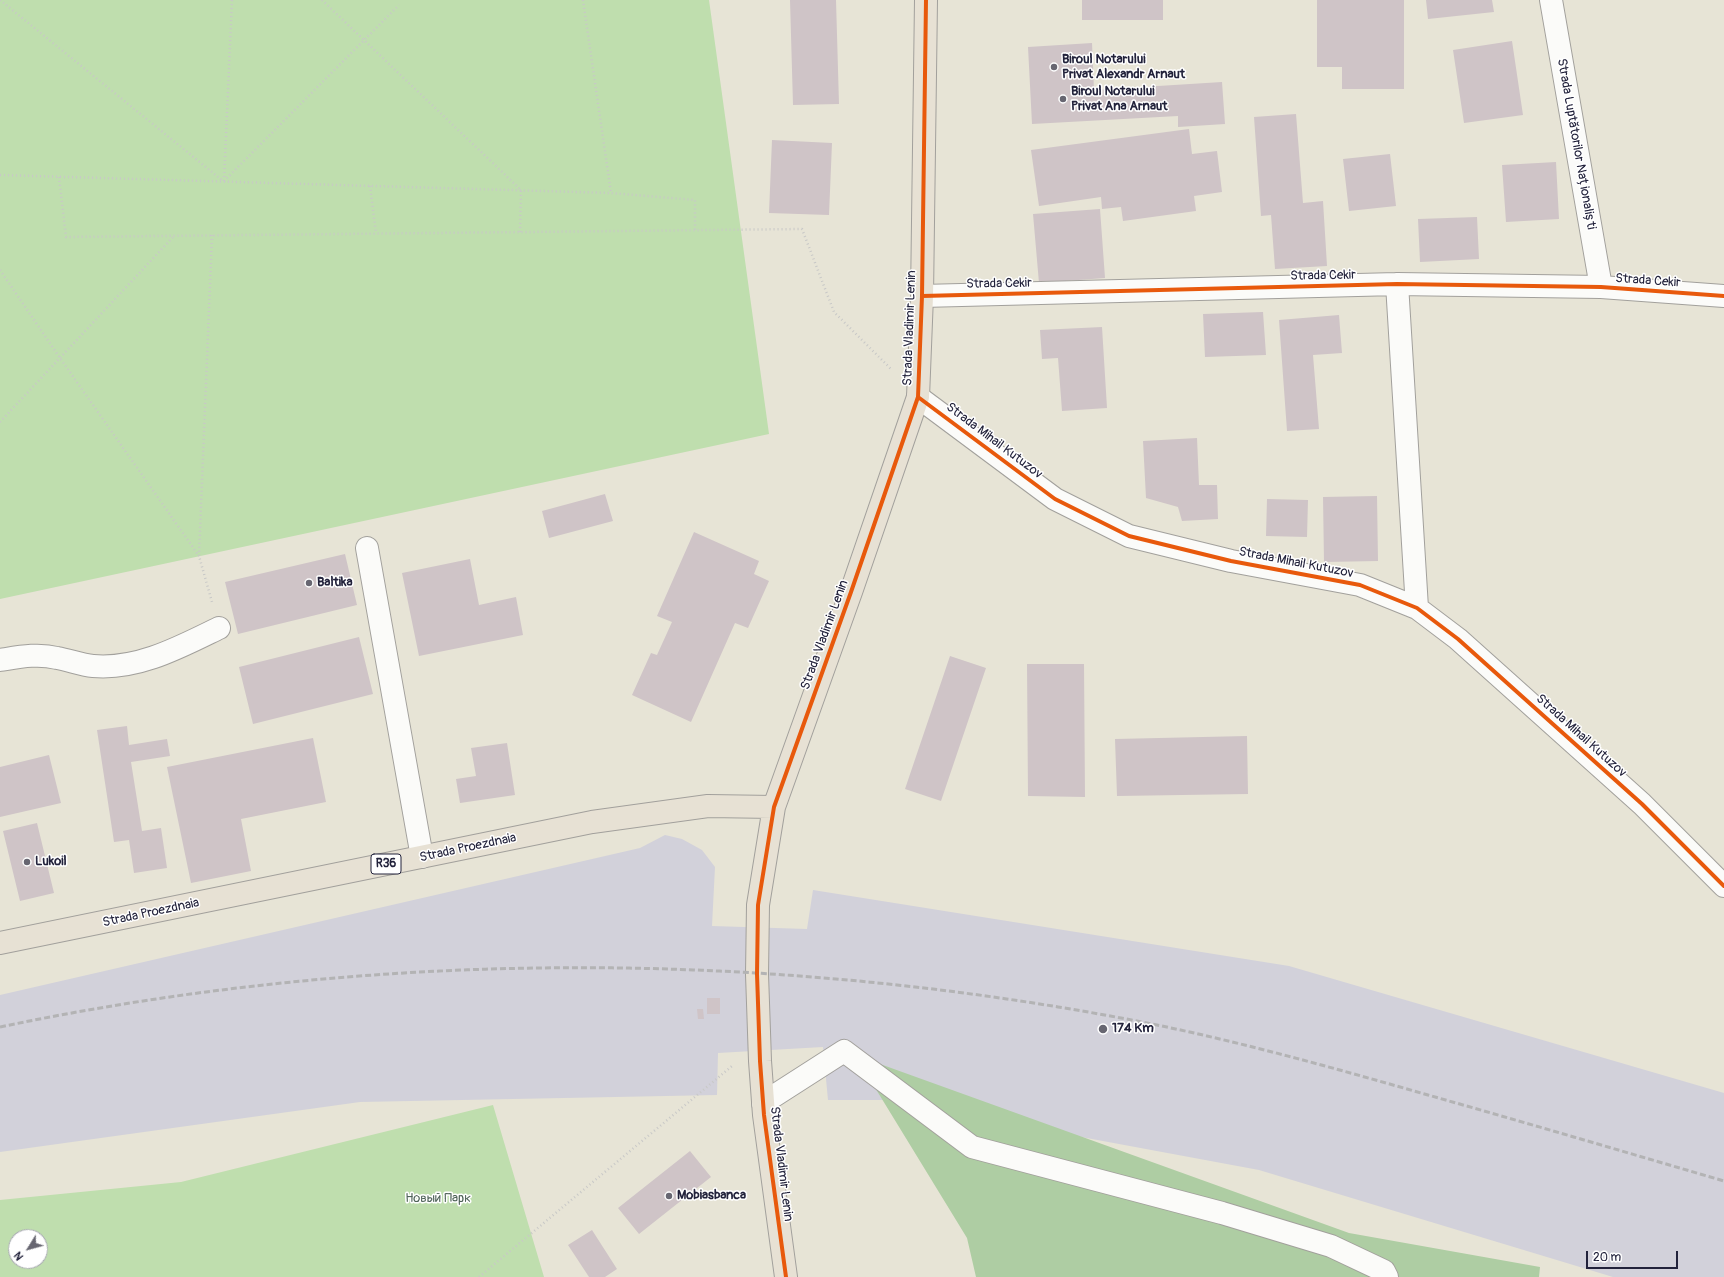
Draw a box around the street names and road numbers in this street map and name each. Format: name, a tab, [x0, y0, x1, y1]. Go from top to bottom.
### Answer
street label: Strada Luptătorilor Naționaliști	[1553, 57, 1599, 231]
street label: Strada Cekir	[1290, 268, 1356, 284]
street label: Strada Vladimir Lenin	[900, 270, 920, 386]
street label: Strada Cekir	[1615, 271, 1681, 291]
street label: Strada Cekir	[966, 276, 1032, 292]
street label: Strada Mihail Kutuzov	[943, 400, 1045, 482]
street label: Strada Mihail Kutuzov	[1237, 544, 1355, 582]
street label: Strada Vladimir Lenin	[798, 578, 852, 692]
street label: Strada Mihail Kutuzov	[1532, 691, 1630, 781]
street label: Strada Proezdnaia	[418, 830, 518, 866]
road number: R36	[371, 854, 401, 874]
street label: Strada Proezdnaia	[101, 895, 201, 931]
street label: Strada Vladimir Lenin	[766, 1106, 796, 1222]

